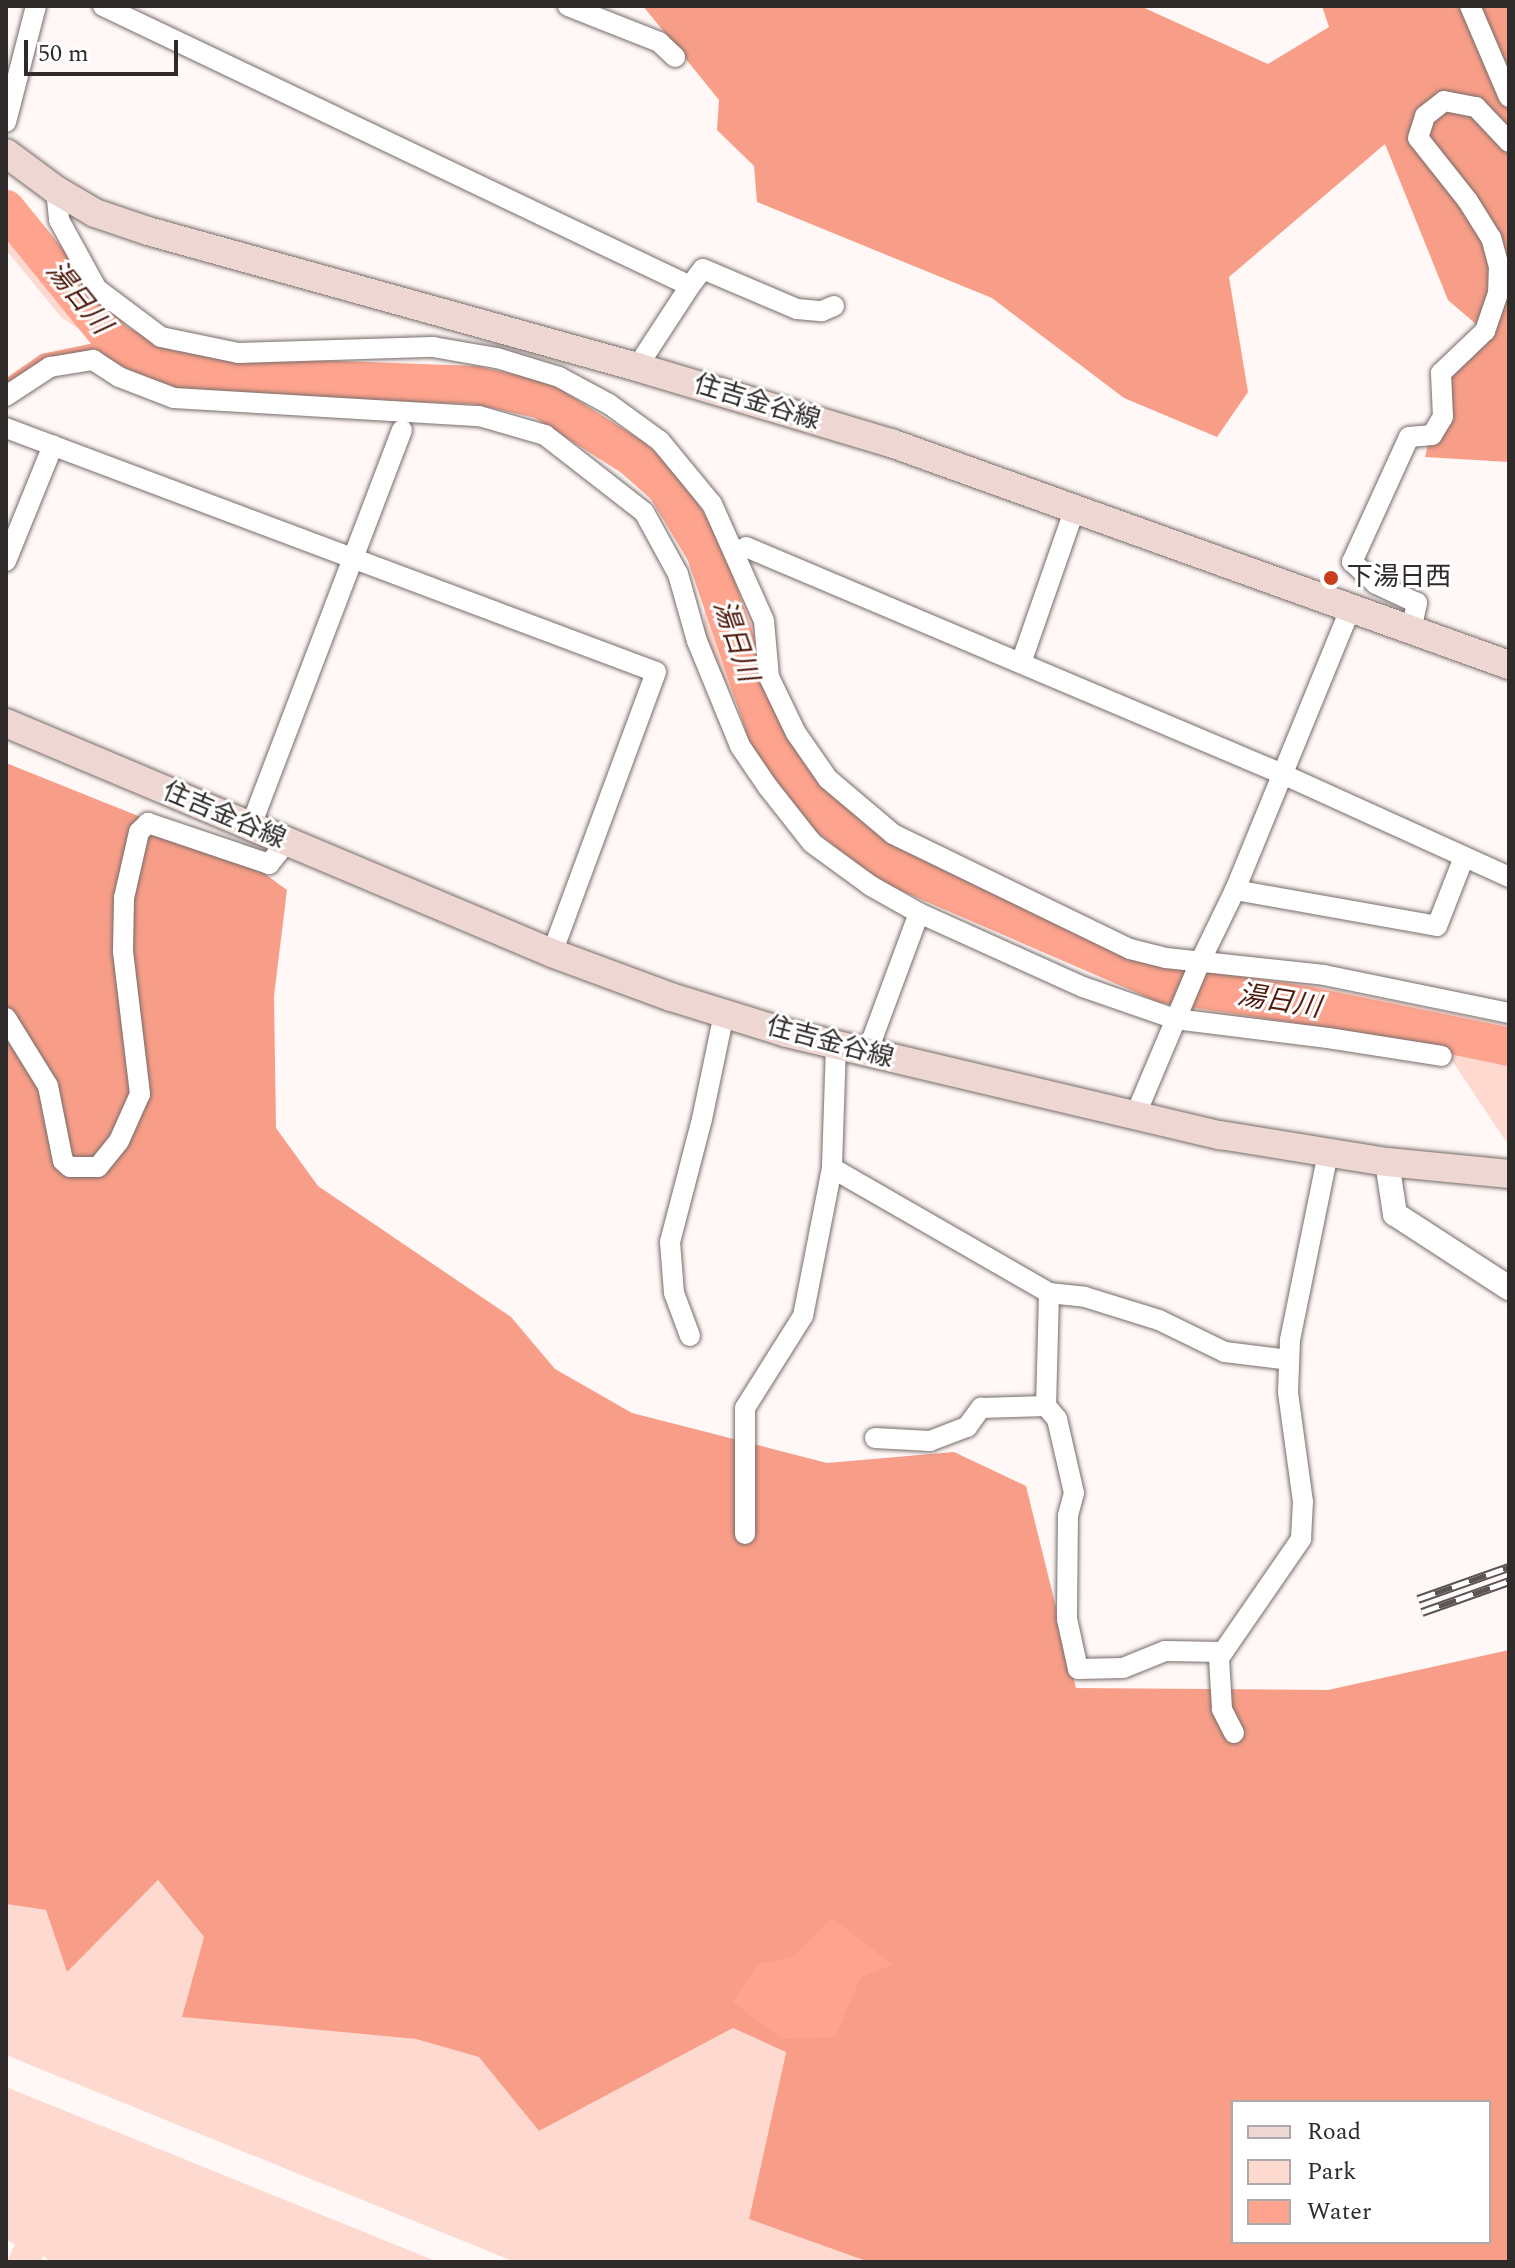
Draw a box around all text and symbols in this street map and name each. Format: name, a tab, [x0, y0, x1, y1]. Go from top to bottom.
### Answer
scale bar	[28, 24, 182, 74]
text: 50 m	[38, 36, 89, 72]
water label: 湯日川	[39, 255, 117, 341]
street label: 住吉金谷線	[690, 369, 824, 437]
place label: 下湯日西	[1347, 562, 1451, 594]
marker: 下湯日西	[1322, 569, 1340, 587]
water label: 湯日川	[705, 596, 765, 686]
street label: 住吉金谷線	[158, 776, 290, 856]
water label: 湯日川	[1235, 979, 1323, 1025]
street label: 住吉金谷線	[763, 1011, 897, 1075]
legend	[1231, 2100, 1491, 2244]
text: Road	[1307, 2114, 1361, 2150]
text: Park	[1307, 2154, 1357, 2190]
text: Water	[1307, 2194, 1371, 2230]

